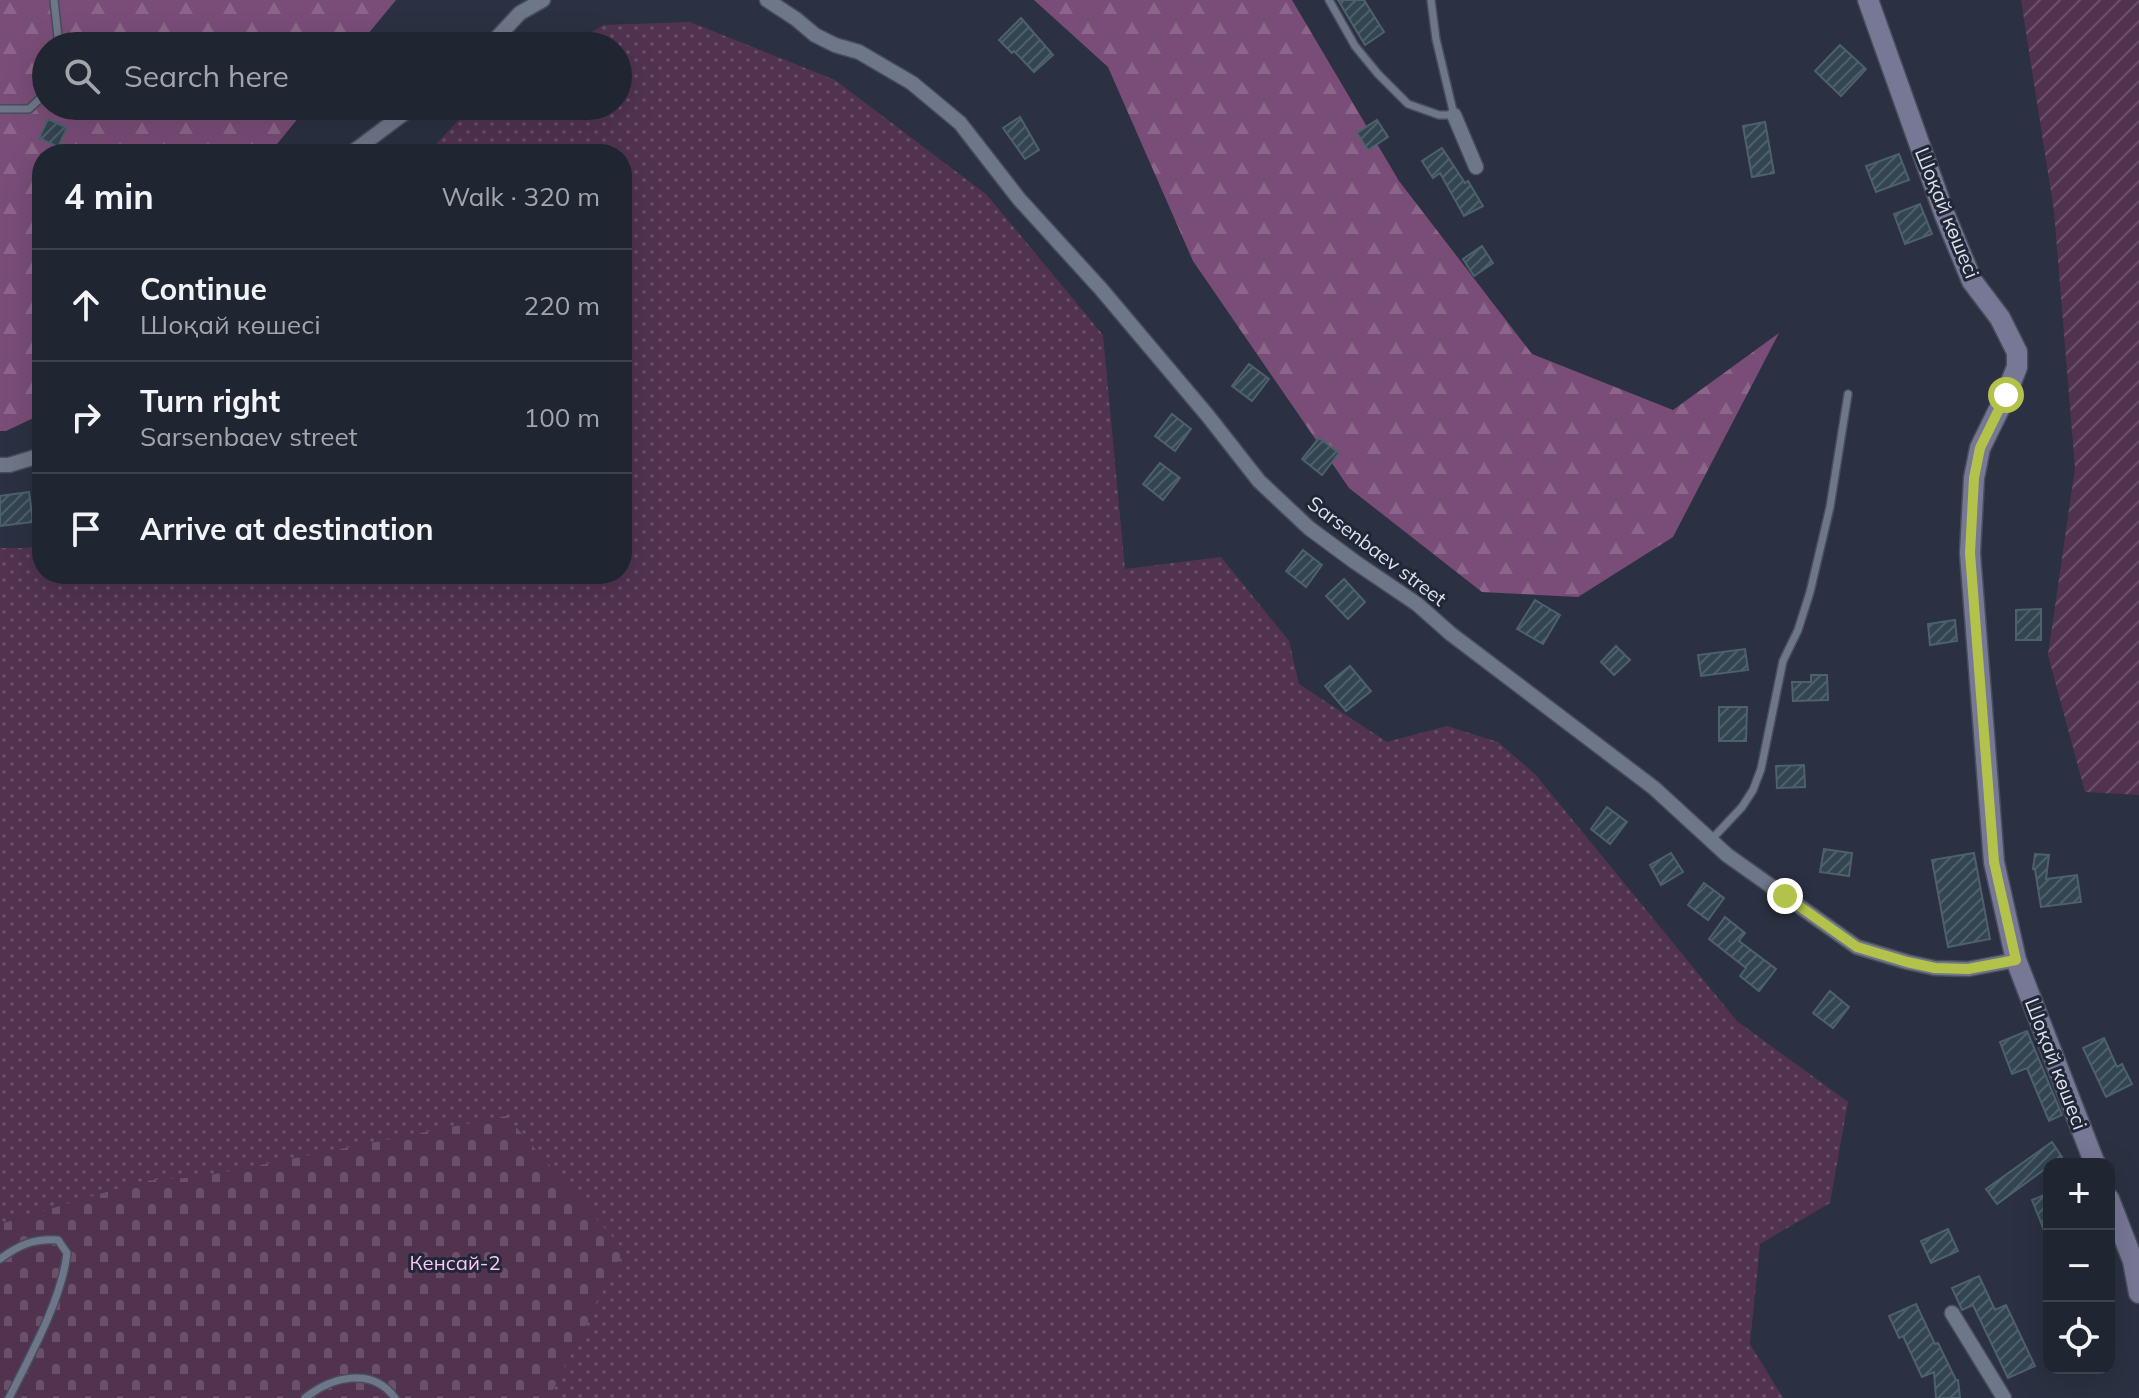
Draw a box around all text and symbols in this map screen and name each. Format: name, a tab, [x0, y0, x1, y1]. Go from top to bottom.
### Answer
search box	[32, 32, 632, 120]
icon: search	[60, 54, 104, 98]
text: Search here	[124, 57, 289, 95]
street label: Шоқай көшесі	[1910, 144, 1985, 282]
text: 4 min	[64, 175, 154, 218]
text: Walk · 320 m	[441, 180, 600, 213]
text: Continue	[140, 270, 267, 308]
icon: ahead	[64, 283, 108, 327]
text: 220 m	[524, 289, 600, 322]
text: Шоқай көшесі	[140, 308, 321, 341]
route start	[1988, 377, 2024, 413]
text: Turn right	[140, 382, 280, 420]
icon: right	[64, 395, 108, 439]
text: 100 m	[524, 401, 600, 434]
text: Sarsenbaev street	[140, 420, 358, 453]
street label: Sarsenbaev street	[1303, 490, 1452, 611]
icon: arrive	[64, 507, 108, 551]
text: Arrive at destination	[140, 510, 434, 548]
route end	[1767, 878, 1803, 914]
street label: Шоқай көшесі	[2020, 994, 2093, 1133]
map controls	[2043, 1158, 2115, 1374]
button: +	[2043, 1158, 2115, 1230]
button: −	[2043, 1230, 2115, 1302]
park label: Кенсай-2	[410, 1250, 500, 1275]
button: locate	[2043, 1302, 2115, 1374]

